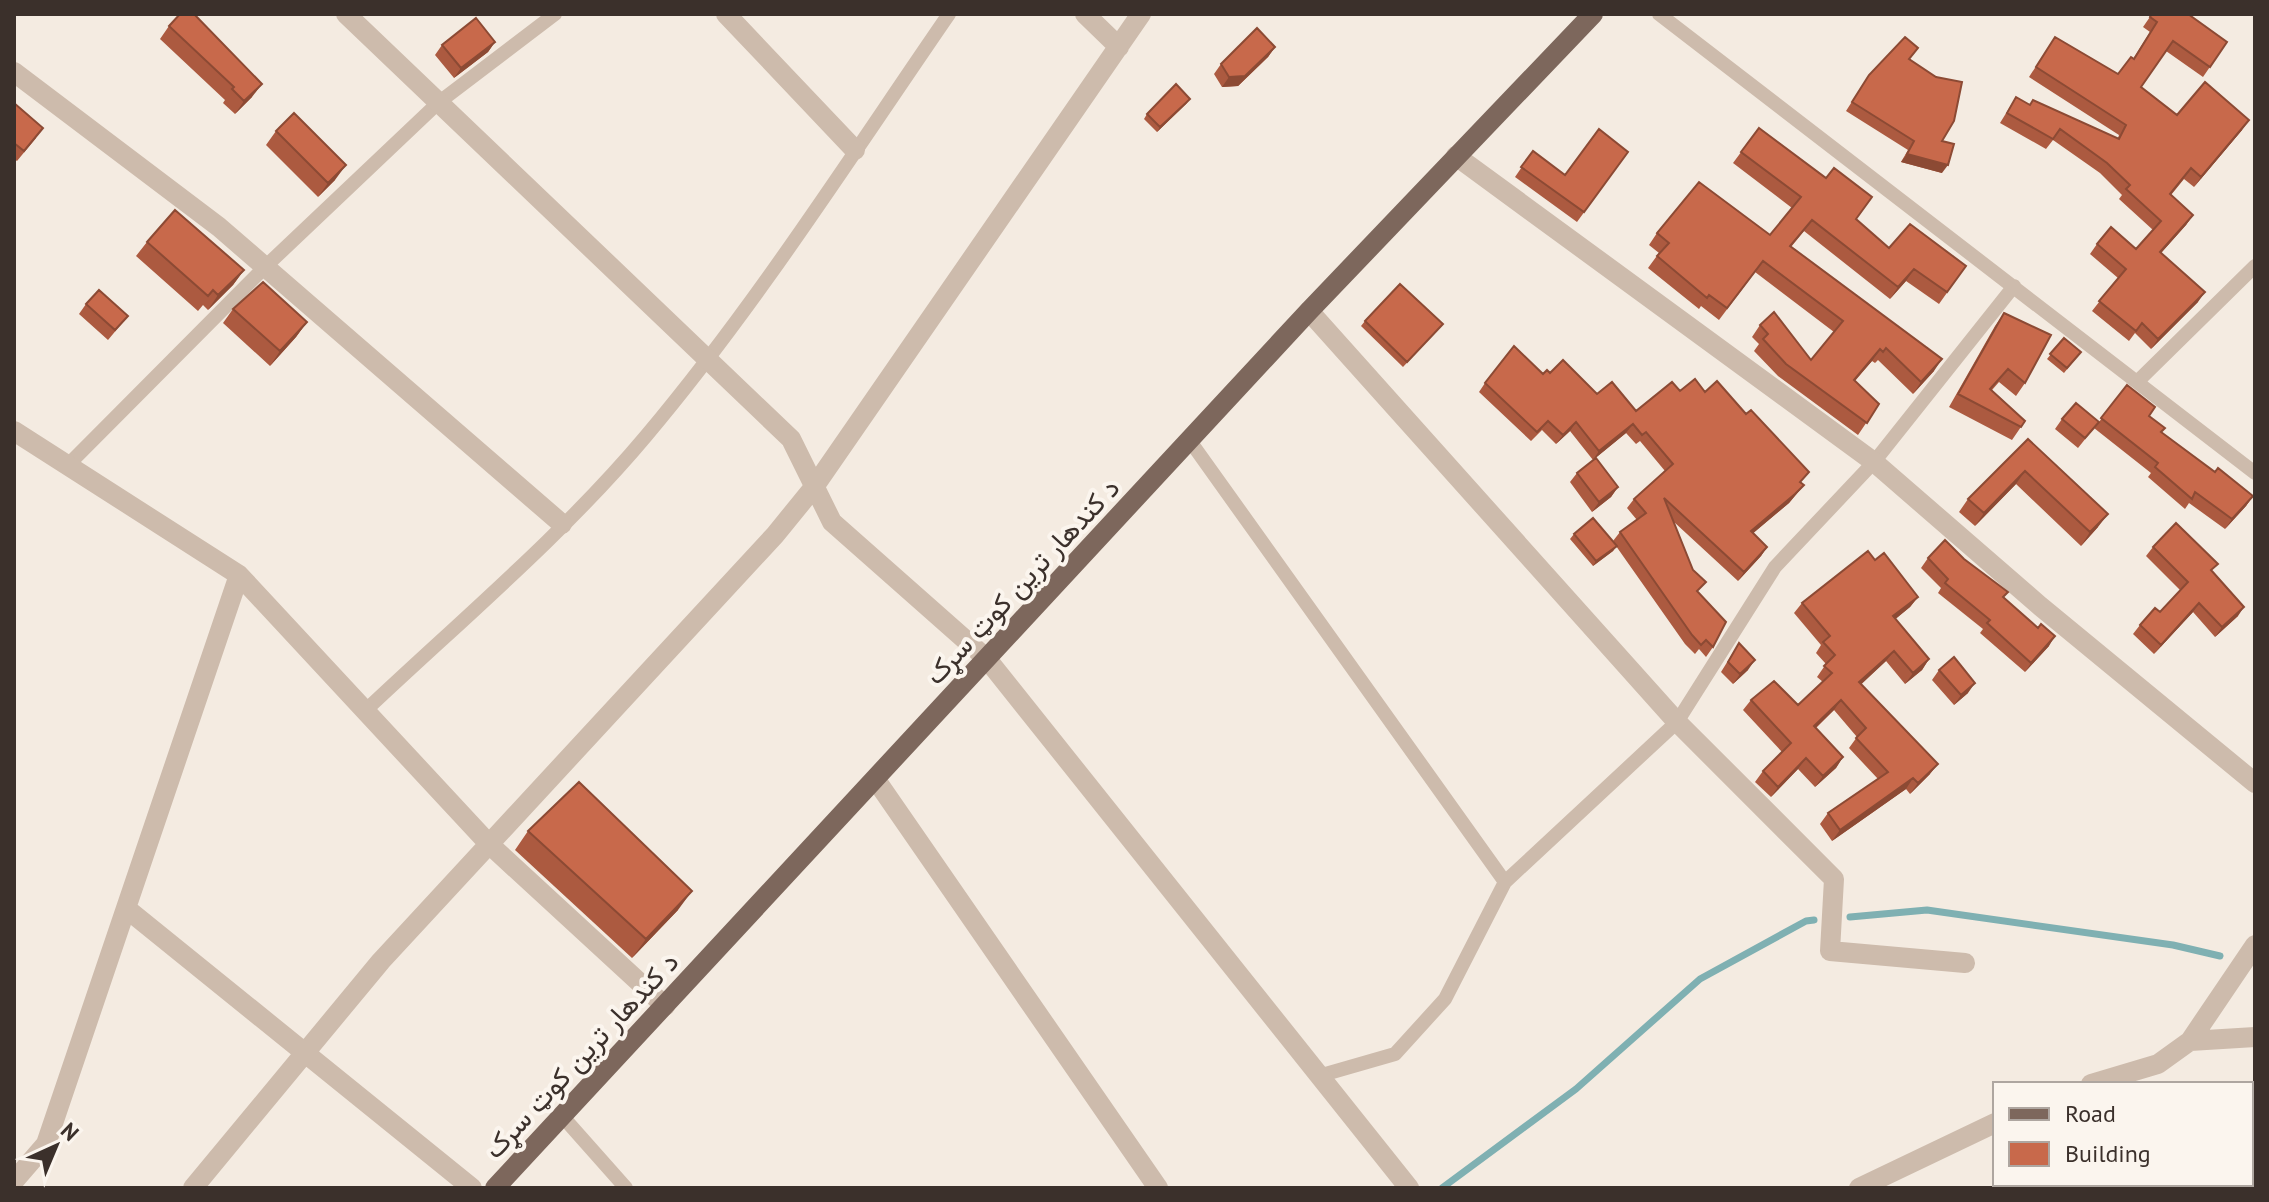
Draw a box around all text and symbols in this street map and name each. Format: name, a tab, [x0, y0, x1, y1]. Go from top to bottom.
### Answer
street label: د کندهار ترين کوټ سړک	[916, 469, 1129, 693]
street label: د کندهار ترين کوټ سړک	[475, 943, 688, 1167]
legend	[1993, 1082, 2253, 1186]
text: Road	[2065, 1098, 2116, 1129]
north arrow	[16, 1106, 96, 1186]
text: N	[55, 1117, 85, 1147]
text: Building	[2065, 1138, 2151, 1169]

